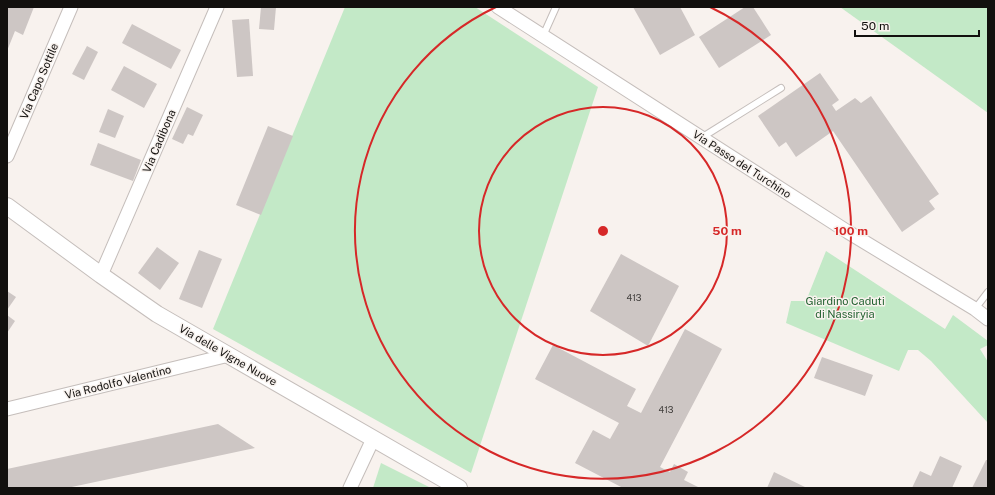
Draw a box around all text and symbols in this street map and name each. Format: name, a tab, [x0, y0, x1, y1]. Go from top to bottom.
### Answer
scale bar	[855, 12, 979, 38]
text: 50 m	[861, 19, 889, 33]
street label: Via Capo Sottile	[18, 41, 60, 121]
street label: Via Cadibona	[140, 108, 178, 174]
street label: Via Passo del Turchino	[691, 128, 793, 200]
centre of rings	[596, 224, 610, 238]
text: 50 m	[712, 224, 742, 238]
text: 100 m	[834, 224, 868, 238]
house number: 413	[627, 292, 642, 303]
park label: Giardino Caduti di Nassiryia	[805, 295, 885, 320]
street label: Via delle Vigne Nuove	[177, 322, 279, 388]
street label: Via Rodolfo Valentino	[64, 363, 172, 401]
house number: 413	[659, 404, 674, 415]

